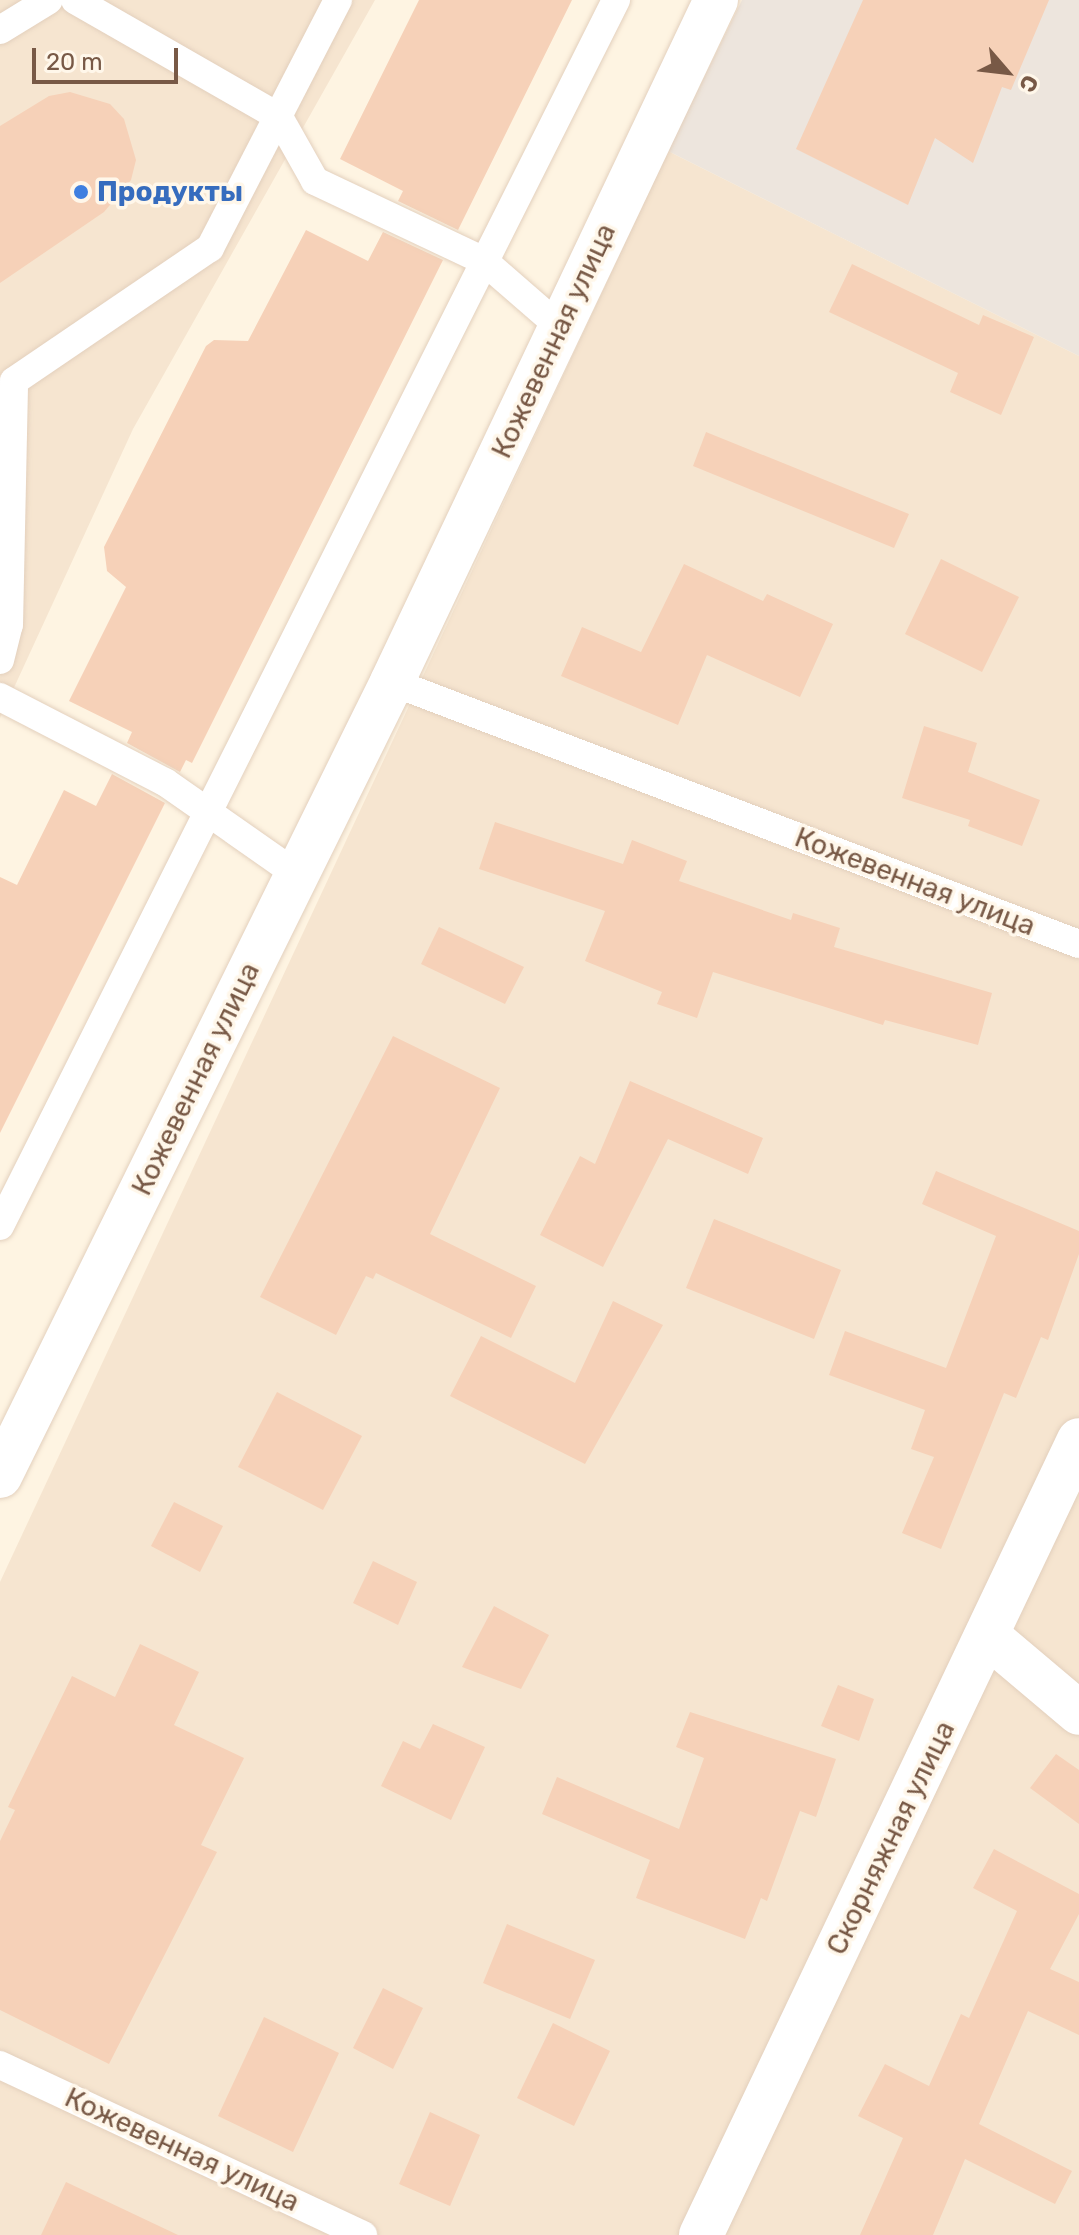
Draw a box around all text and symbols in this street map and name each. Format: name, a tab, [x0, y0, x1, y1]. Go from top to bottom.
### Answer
scale bar	[36, 32, 182, 82]
north arrow	[967, 32, 1047, 112]
text: 20 m	[46, 48, 103, 76]
text: С	[1013, 70, 1044, 97]
place label: Продукты	[97, 175, 243, 209]
marker: Продукты	[72, 183, 90, 201]
street label: Кожевенная улица	[485, 218, 623, 464]
street label: Кожевенная улица	[790, 821, 1040, 943]
street label: Кожевенная улица	[125, 957, 267, 1201]
street label: Скорняжная улица	[820, 1716, 962, 1960]
street label: Кожевенная улица	[59, 2081, 305, 2219]

